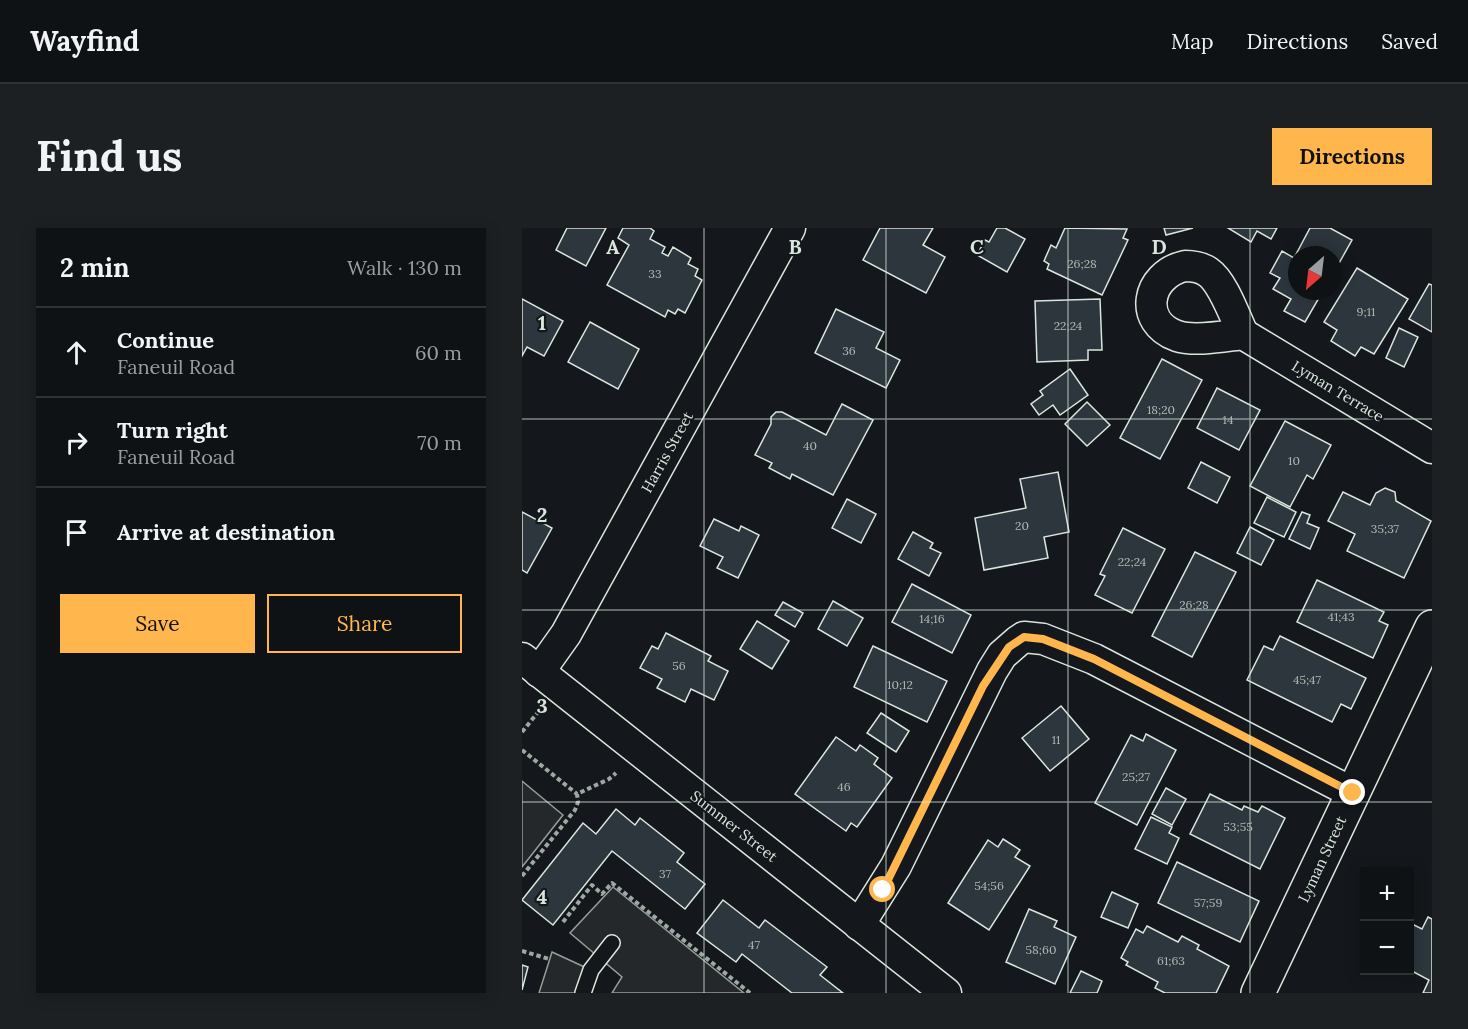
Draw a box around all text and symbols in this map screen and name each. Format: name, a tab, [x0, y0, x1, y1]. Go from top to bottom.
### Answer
text: Wayfind	[30, 23, 139, 59]
text: Map	[1171, 28, 1214, 55]
text: Directions	[1247, 28, 1348, 55]
text: Saved	[1381, 28, 1438, 55]
button: Directions	[1272, 128, 1432, 185]
text: Find us	[36, 129, 182, 183]
text: A	[606, 234, 620, 259]
text: B	[788, 234, 802, 259]
text: C	[970, 234, 984, 259]
text: D	[1151, 234, 1167, 259]
north arrow	[1288, 246, 1342, 300]
text: 2 min	[60, 251, 130, 284]
text: Walk · 130 m	[347, 255, 462, 280]
house number: 26;28	[1067, 256, 1097, 271]
house number: 33	[648, 266, 662, 281]
house number: 9;11	[1357, 304, 1375, 319]
text: 1	[538, 310, 546, 335]
house number: 22;24	[1054, 318, 1083, 333]
text: Continue	[117, 326, 214, 354]
icon: ahead	[60, 336, 93, 369]
text: 60 m	[415, 340, 462, 365]
house number: 36	[842, 343, 856, 358]
text: Faneuil Road	[117, 354, 235, 379]
street label: Lyman Terrace	[1288, 356, 1388, 426]
house number: 18;20	[1147, 402, 1175, 417]
street label: Harris Street	[637, 408, 697, 496]
house number: 14	[1223, 412, 1234, 427]
text: Turn right	[117, 416, 228, 444]
icon: right	[60, 426, 93, 459]
text: 70 m	[417, 430, 462, 455]
house number: 40	[803, 438, 817, 453]
text: Faneuil Road	[117, 444, 235, 469]
house number: 10	[1288, 453, 1300, 468]
text: 2	[537, 502, 547, 527]
icon: arrive	[60, 516, 93, 549]
text: Arrive at destination	[117, 518, 335, 546]
house number: 20	[1015, 518, 1029, 533]
house number: 35;37	[1371, 521, 1400, 536]
house number: 22;24	[1118, 554, 1147, 569]
button: Save	[60, 594, 255, 653]
button: Share	[267, 594, 462, 653]
house number: 26;28	[1179, 597, 1209, 612]
house number: 41;43	[1327, 609, 1355, 624]
house number: 14;16	[919, 611, 945, 626]
house number: 56	[672, 658, 686, 673]
house number: 45;47	[1293, 672, 1322, 687]
house number: 10;12	[887, 677, 913, 692]
text: 3	[536, 693, 548, 718]
house number: 11	[1052, 732, 1060, 747]
house number: 25;27	[1122, 769, 1151, 784]
house number: 46	[837, 779, 851, 794]
route end	[1339, 779, 1365, 805]
street label: Summer Street	[687, 786, 781, 866]
street label: Lyman Street	[1294, 813, 1350, 905]
house number: 53;55	[1223, 819, 1253, 834]
house number: 37	[659, 866, 671, 881]
map controls	[1360, 867, 1414, 975]
button: +	[1360, 867, 1414, 921]
route start	[869, 876, 895, 902]
house number: 54;56	[974, 878, 1004, 893]
text: 4	[537, 884, 548, 909]
house number: 57;59	[1194, 895, 1222, 910]
button: −	[1360, 921, 1414, 975]
house number: 47	[748, 937, 760, 952]
house number: 58;60	[1026, 942, 1056, 957]
house number: 61;63	[1157, 953, 1185, 968]

